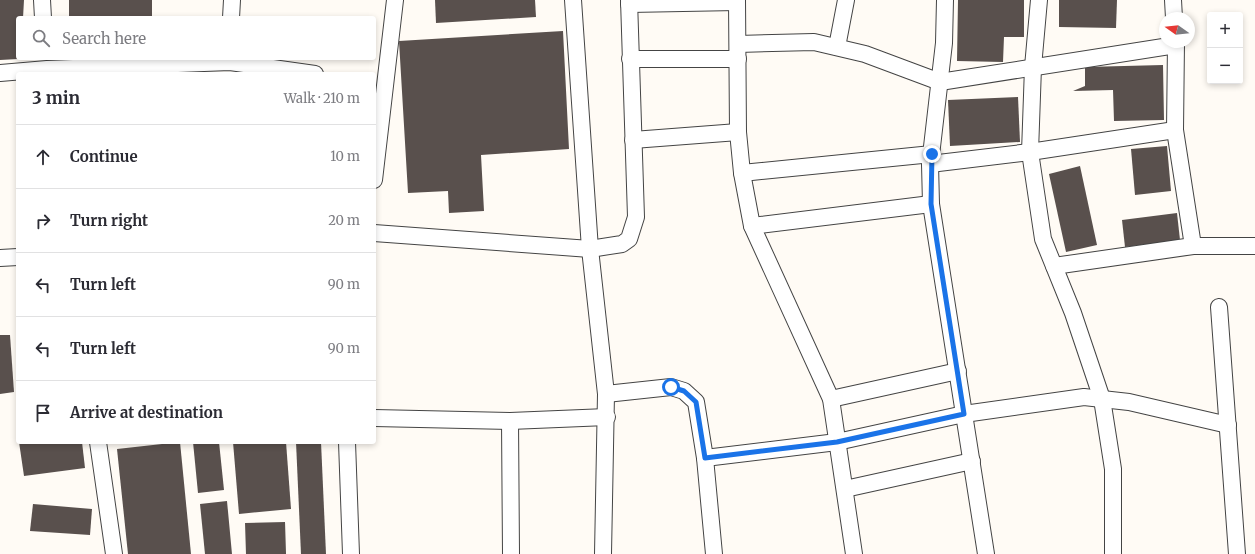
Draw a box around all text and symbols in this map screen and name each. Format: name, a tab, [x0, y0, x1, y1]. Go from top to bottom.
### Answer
north arrow	[1159, 12, 1195, 48]
map controls	[1207, 12, 1243, 84]
button: +	[1207, 12, 1243, 48]
search box	[16, 16, 376, 60]
icon: search	[30, 27, 52, 49]
text: Search here	[62, 29, 146, 48]
button: −	[1207, 48, 1243, 84]
text: 3 min	[32, 87, 80, 109]
text: Walk · 210 m	[284, 90, 360, 107]
route end	[923, 145, 941, 163]
icon: ahead	[32, 146, 54, 168]
text: Continue	[70, 147, 138, 166]
text: 10 m	[330, 148, 360, 165]
icon: right	[32, 210, 54, 232]
text: Turn right	[70, 211, 148, 230]
text: 20 m	[328, 212, 360, 229]
icon: left	[32, 274, 54, 296]
text: Turn left	[70, 275, 136, 294]
text: 90 m	[328, 276, 360, 293]
icon: left	[32, 338, 54, 360]
text: Turn left	[70, 339, 136, 358]
text: 90 m	[328, 340, 360, 357]
route start	[662, 378, 680, 396]
icon: arrive	[32, 402, 54, 424]
text: Arrive at destination	[70, 403, 223, 422]

